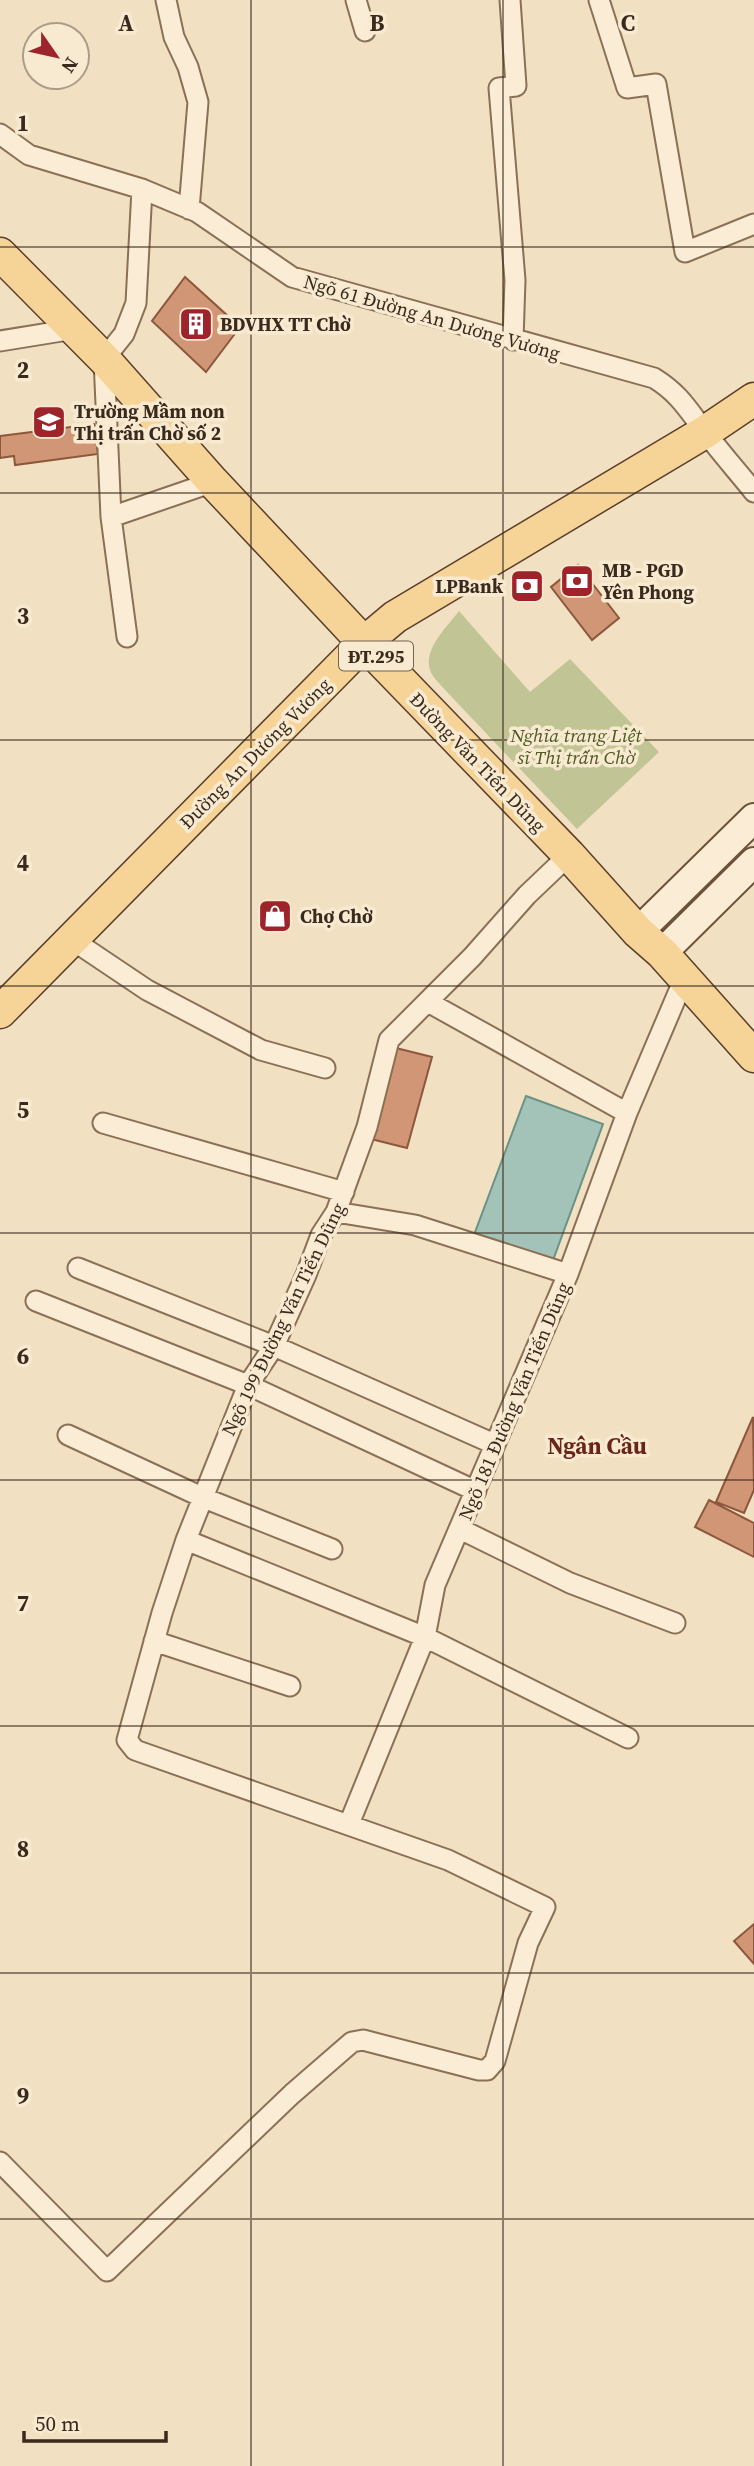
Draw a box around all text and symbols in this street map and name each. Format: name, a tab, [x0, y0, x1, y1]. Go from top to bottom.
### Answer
text: A	[118, 7, 134, 39]
text: B	[370, 7, 385, 39]
text: C	[621, 7, 635, 39]
north arrow	[21, 21, 91, 91]
text: N	[55, 52, 85, 79]
text: 1	[17, 107, 29, 139]
street label: Ngõ 61 Đường An Dương Vương	[301, 268, 563, 366]
building icon: BDVHX TT Chờ	[177, 305, 215, 343]
place label: BDVHX TT Chờ	[220, 311, 351, 337]
text: 2	[17, 354, 29, 386]
place label: Trường Mầm non Thị trấn Chờ số 2	[74, 398, 225, 446]
school or university icon: Trường Mầm non Thị trấn Chờ số 2	[30, 403, 68, 441]
place label: MB - PGD Yên Phong	[602, 557, 694, 605]
bank icon: MB - PGD Yên Phong	[558, 562, 596, 600]
bank icon: LPBank	[508, 567, 546, 605]
place label: LPBank	[435, 573, 504, 599]
text: 3	[17, 600, 29, 632]
road number: ĐT.295	[339, 642, 413, 670]
street label: Đường An Dương Vương	[174, 672, 336, 834]
street label: Đường Văn Tiến Dũng	[404, 686, 552, 838]
park label: Nghĩa trang Liệt sĩ Thị trấn Chờ	[510, 722, 642, 770]
text: 4	[17, 847, 29, 879]
shop icon: Chợ Chờ	[256, 897, 294, 935]
place label: Chợ Chờ	[300, 903, 373, 929]
text: 5	[17, 1094, 29, 1126]
street label: Ngõ 199 Đường Văn Tiến Dũng	[215, 1198, 351, 1440]
street label: Ngõ 181 Đường Văn Tiến Dũng	[452, 1278, 576, 1524]
text: 6	[17, 1340, 29, 1372]
district label: Ngân Cầu	[547, 1430, 647, 1462]
text: 7	[17, 1587, 29, 1619]
text: 8	[17, 1833, 29, 1865]
text: 9	[17, 2080, 29, 2112]
scale bar	[24, 2400, 166, 2444]
text: 50 m	[35, 2409, 80, 2438]

